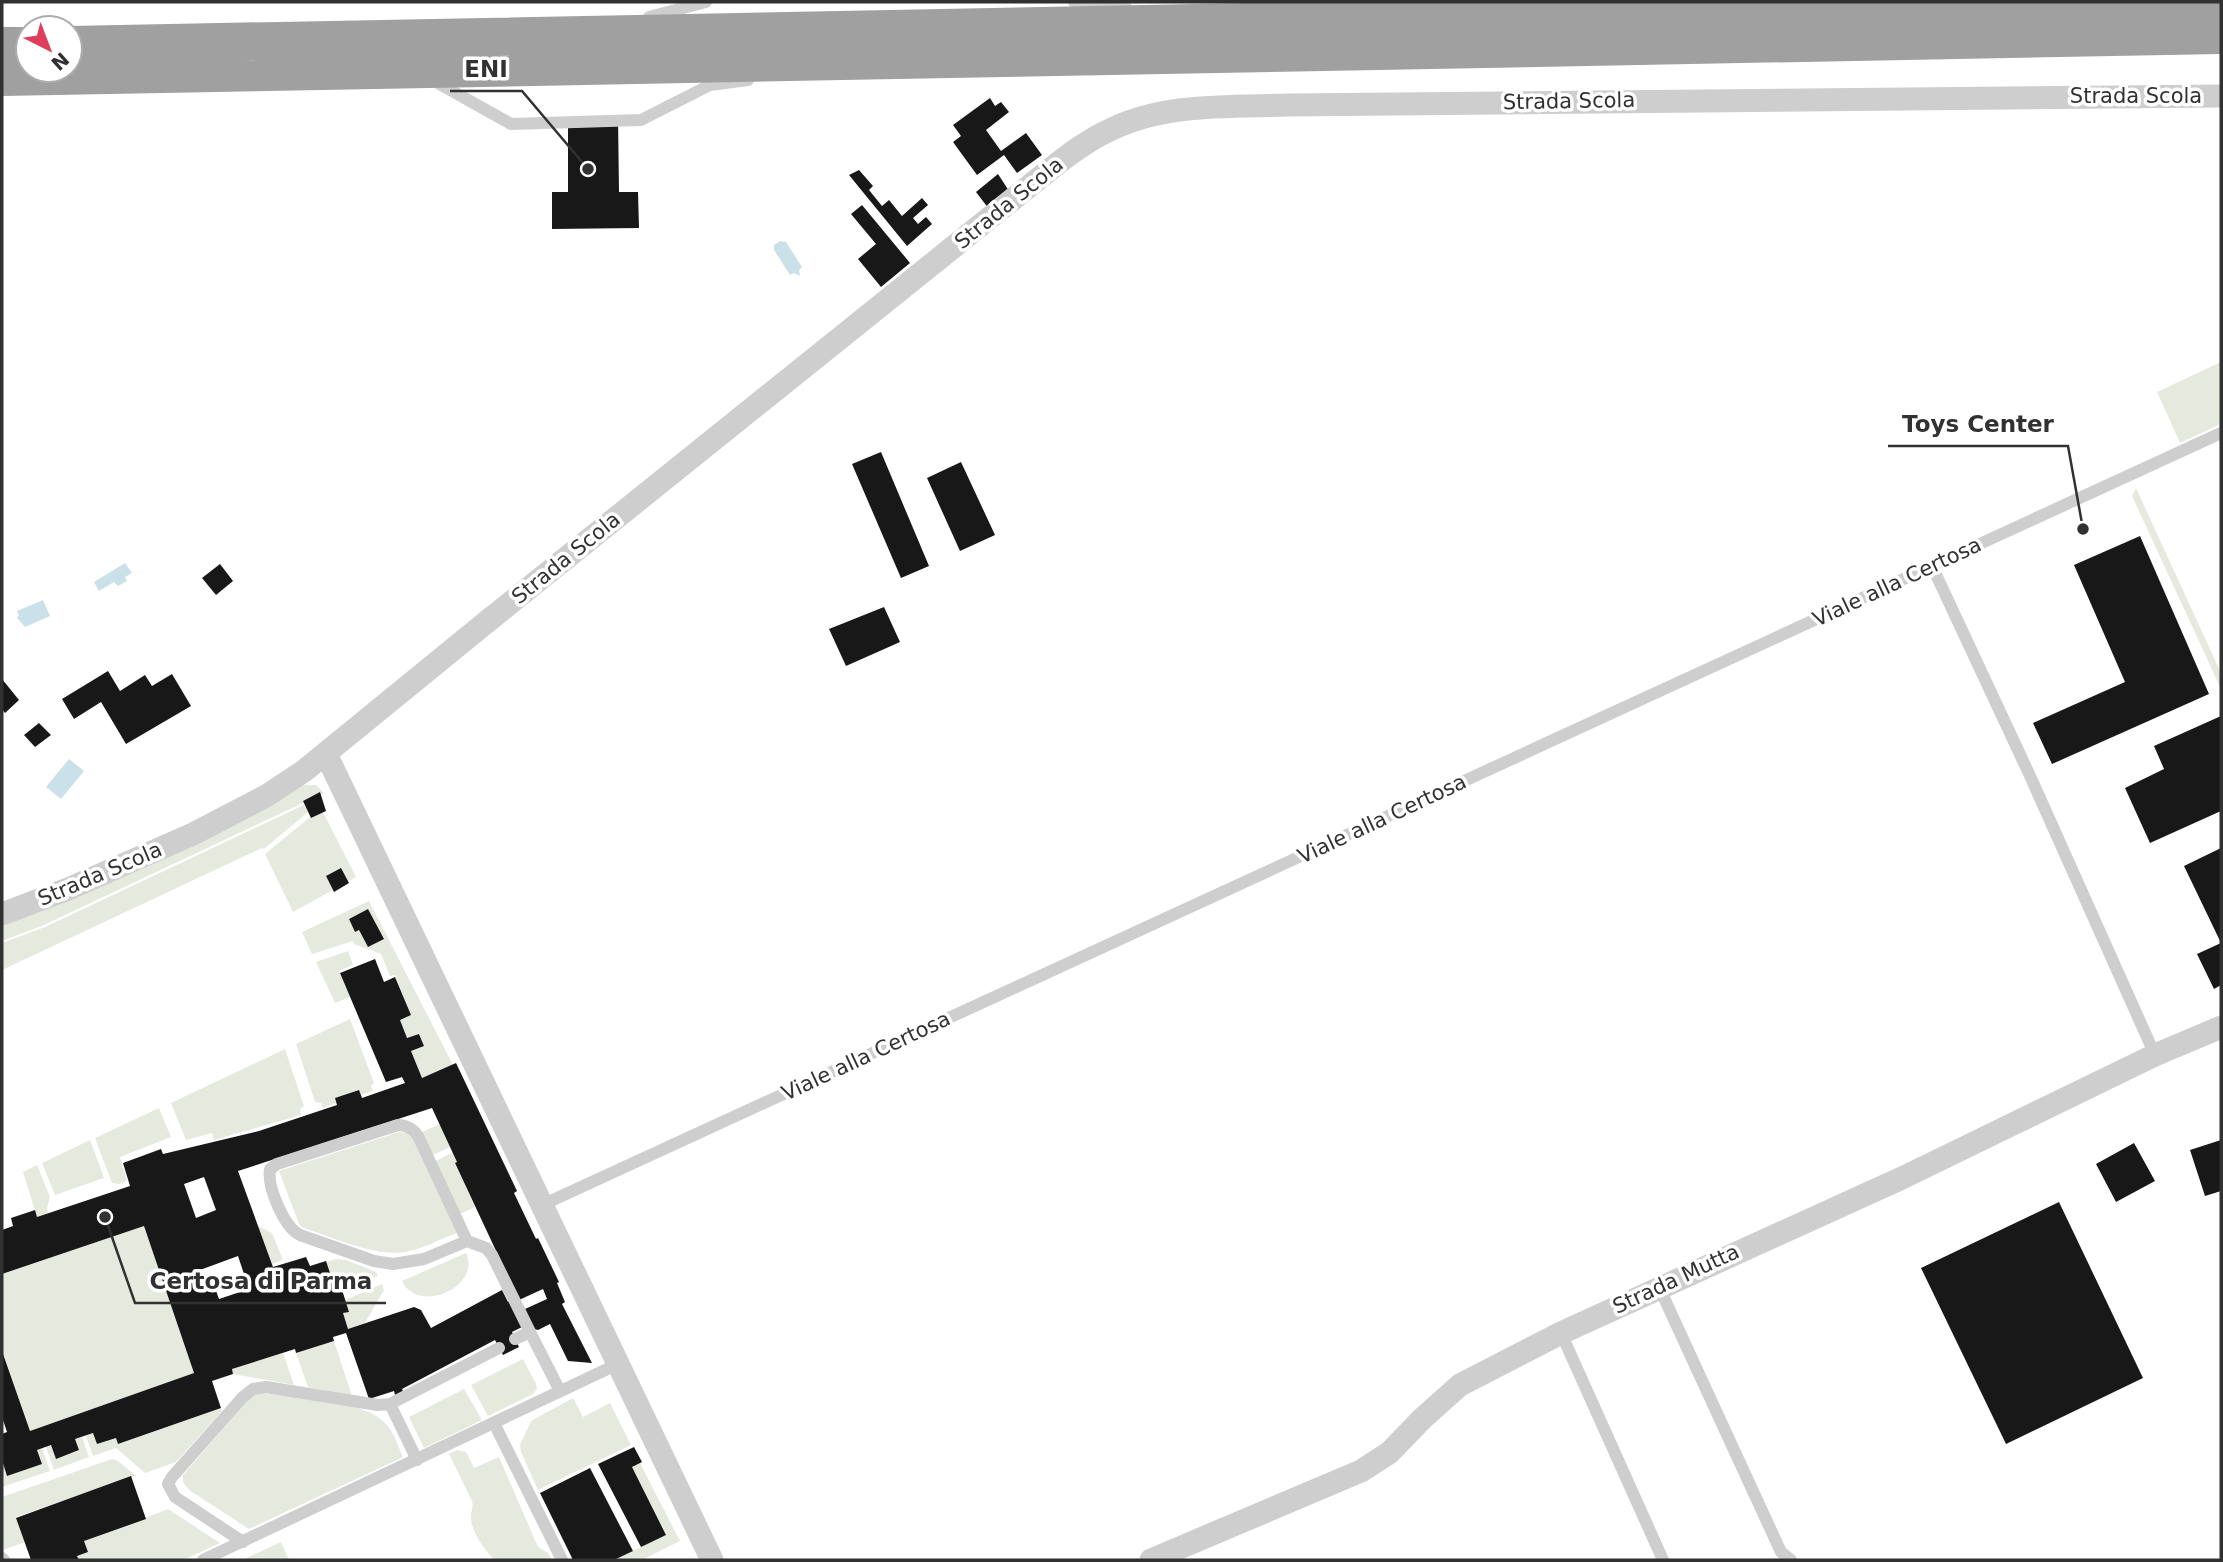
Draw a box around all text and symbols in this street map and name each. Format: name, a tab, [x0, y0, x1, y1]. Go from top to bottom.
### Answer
north arrow	[14, 14, 84, 84]
callout: ENI	[450, 47, 522, 91]
text: N	[47, 48, 74, 75]
text: ENI	[464, 56, 508, 82]
street label: Strada Scola	[2070, 84, 2202, 108]
street label: Strada Scola	[1503, 88, 1635, 114]
street label: Strada Scola	[950, 152, 1068, 254]
callout: Toys Center	[1888, 402, 2068, 446]
text: Toys Center	[1902, 411, 2055, 437]
street label: Strada Scola	[507, 507, 625, 609]
street label: Viale alla Certosa	[1809, 532, 1985, 632]
street label: Viale alla Certosa	[1294, 769, 1470, 869]
street label: Strada Scola	[34, 837, 166, 911]
street label: Viale alla Certosa	[778, 1006, 954, 1106]
street label: Strada Mutta	[1609, 1239, 1743, 1319]
callout: Certosa di Parma	[135, 1259, 386, 1303]
text: Certosa di Parma	[150, 1268, 372, 1294]

